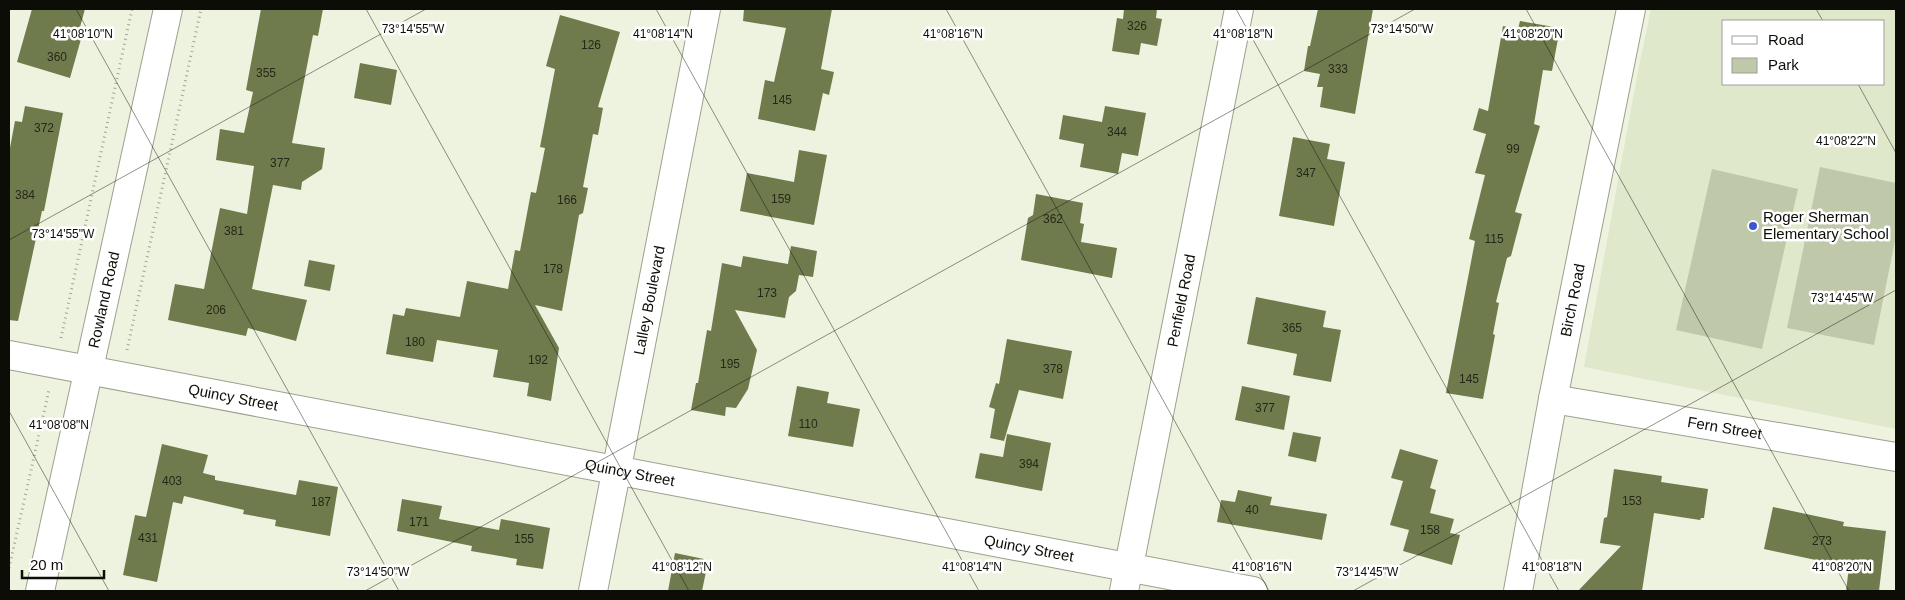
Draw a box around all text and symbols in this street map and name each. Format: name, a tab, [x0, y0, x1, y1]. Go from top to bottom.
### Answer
house number: 326	[1127, 19, 1147, 33]
legend	[1722, 20, 1885, 85]
text: 73°14'55"W	[382, 22, 445, 36]
text: 73°14'50"W	[1371, 22, 1434, 36]
text: 41°08'10"N	[53, 27, 113, 41]
text: 41°08'14"N	[633, 27, 693, 41]
text: 41°08'16"N	[923, 27, 983, 41]
text: 41°08'18"N	[1213, 27, 1273, 41]
text: 41°08'20"N	[1503, 27, 1563, 41]
text: Road	[1768, 31, 1804, 48]
house number: 126	[581, 38, 601, 52]
house number: 360	[47, 50, 67, 64]
text: Park	[1768, 56, 1799, 73]
house number: 333	[1328, 62, 1348, 76]
house number: 355	[256, 66, 276, 80]
house number: 145	[772, 93, 792, 107]
house number: 372	[34, 121, 54, 135]
house number: 344	[1107, 125, 1127, 139]
text: 41°08'22"N	[1816, 134, 1876, 148]
house number: 99	[1506, 142, 1520, 156]
house number: 377	[270, 156, 290, 170]
house number: 347	[1296, 166, 1316, 180]
house number: 384	[15, 188, 35, 202]
house number: 159	[771, 192, 791, 206]
house number: 166	[557, 193, 577, 207]
place label: Roger Sherman Elementary School	[1763, 208, 1889, 242]
house number: 362	[1043, 212, 1063, 226]
marker: Roger Sherman Elementary School	[1747, 220, 1759, 232]
house number: 381	[224, 224, 244, 238]
text: 73°14'55"W	[32, 227, 95, 241]
house number: 115	[1484, 232, 1504, 246]
street label: Lalley Boulevard	[630, 244, 668, 356]
street label: Rowland Road	[85, 250, 122, 350]
street label: Penfield Road	[1163, 253, 1198, 348]
house number: 178	[543, 262, 563, 276]
street label: Birch Road	[1557, 262, 1588, 338]
house number: 173	[757, 286, 777, 300]
text: 73°14'45"W	[1811, 291, 1874, 305]
house number: 206	[206, 303, 226, 317]
house number: 365	[1282, 321, 1302, 335]
house number: 180	[405, 335, 425, 349]
house number: 192	[528, 353, 548, 367]
house number: 195	[720, 357, 740, 371]
house number: 378	[1043, 362, 1063, 376]
house number: 145	[1459, 372, 1479, 386]
street label: Quincy Street	[187, 380, 280, 414]
house number: 377	[1255, 401, 1275, 415]
street label: Fern Street	[1686, 413, 1764, 442]
house number: 110	[798, 417, 818, 431]
text: 41°08'08"N	[29, 418, 89, 432]
street label: Quincy Street	[584, 455, 677, 489]
house number: 394	[1019, 457, 1039, 471]
house number: 403	[162, 474, 182, 488]
house number: 153	[1622, 494, 1642, 508]
house number: 187	[311, 495, 331, 509]
house number: 40	[1245, 503, 1259, 517]
house number: 171	[409, 515, 429, 529]
house number: 158	[1420, 523, 1440, 537]
house number: 431	[138, 531, 158, 545]
street label: Quincy Street	[983, 531, 1076, 565]
house number: 155	[514, 532, 534, 546]
house number: 273	[1812, 534, 1832, 548]
scale bar	[22, 548, 105, 580]
text: 20 m	[30, 556, 63, 573]
text: 41°08'12"N	[652, 560, 712, 574]
text: 41°08'14"N	[942, 560, 1002, 574]
text: 41°08'16"N	[1232, 560, 1292, 574]
text: 41°08'18"N	[1522, 560, 1582, 574]
text: 41°08'20"N	[1812, 560, 1872, 574]
text: 73°14'50"W	[347, 565, 410, 579]
text: 73°14'45"W	[1336, 565, 1399, 579]

